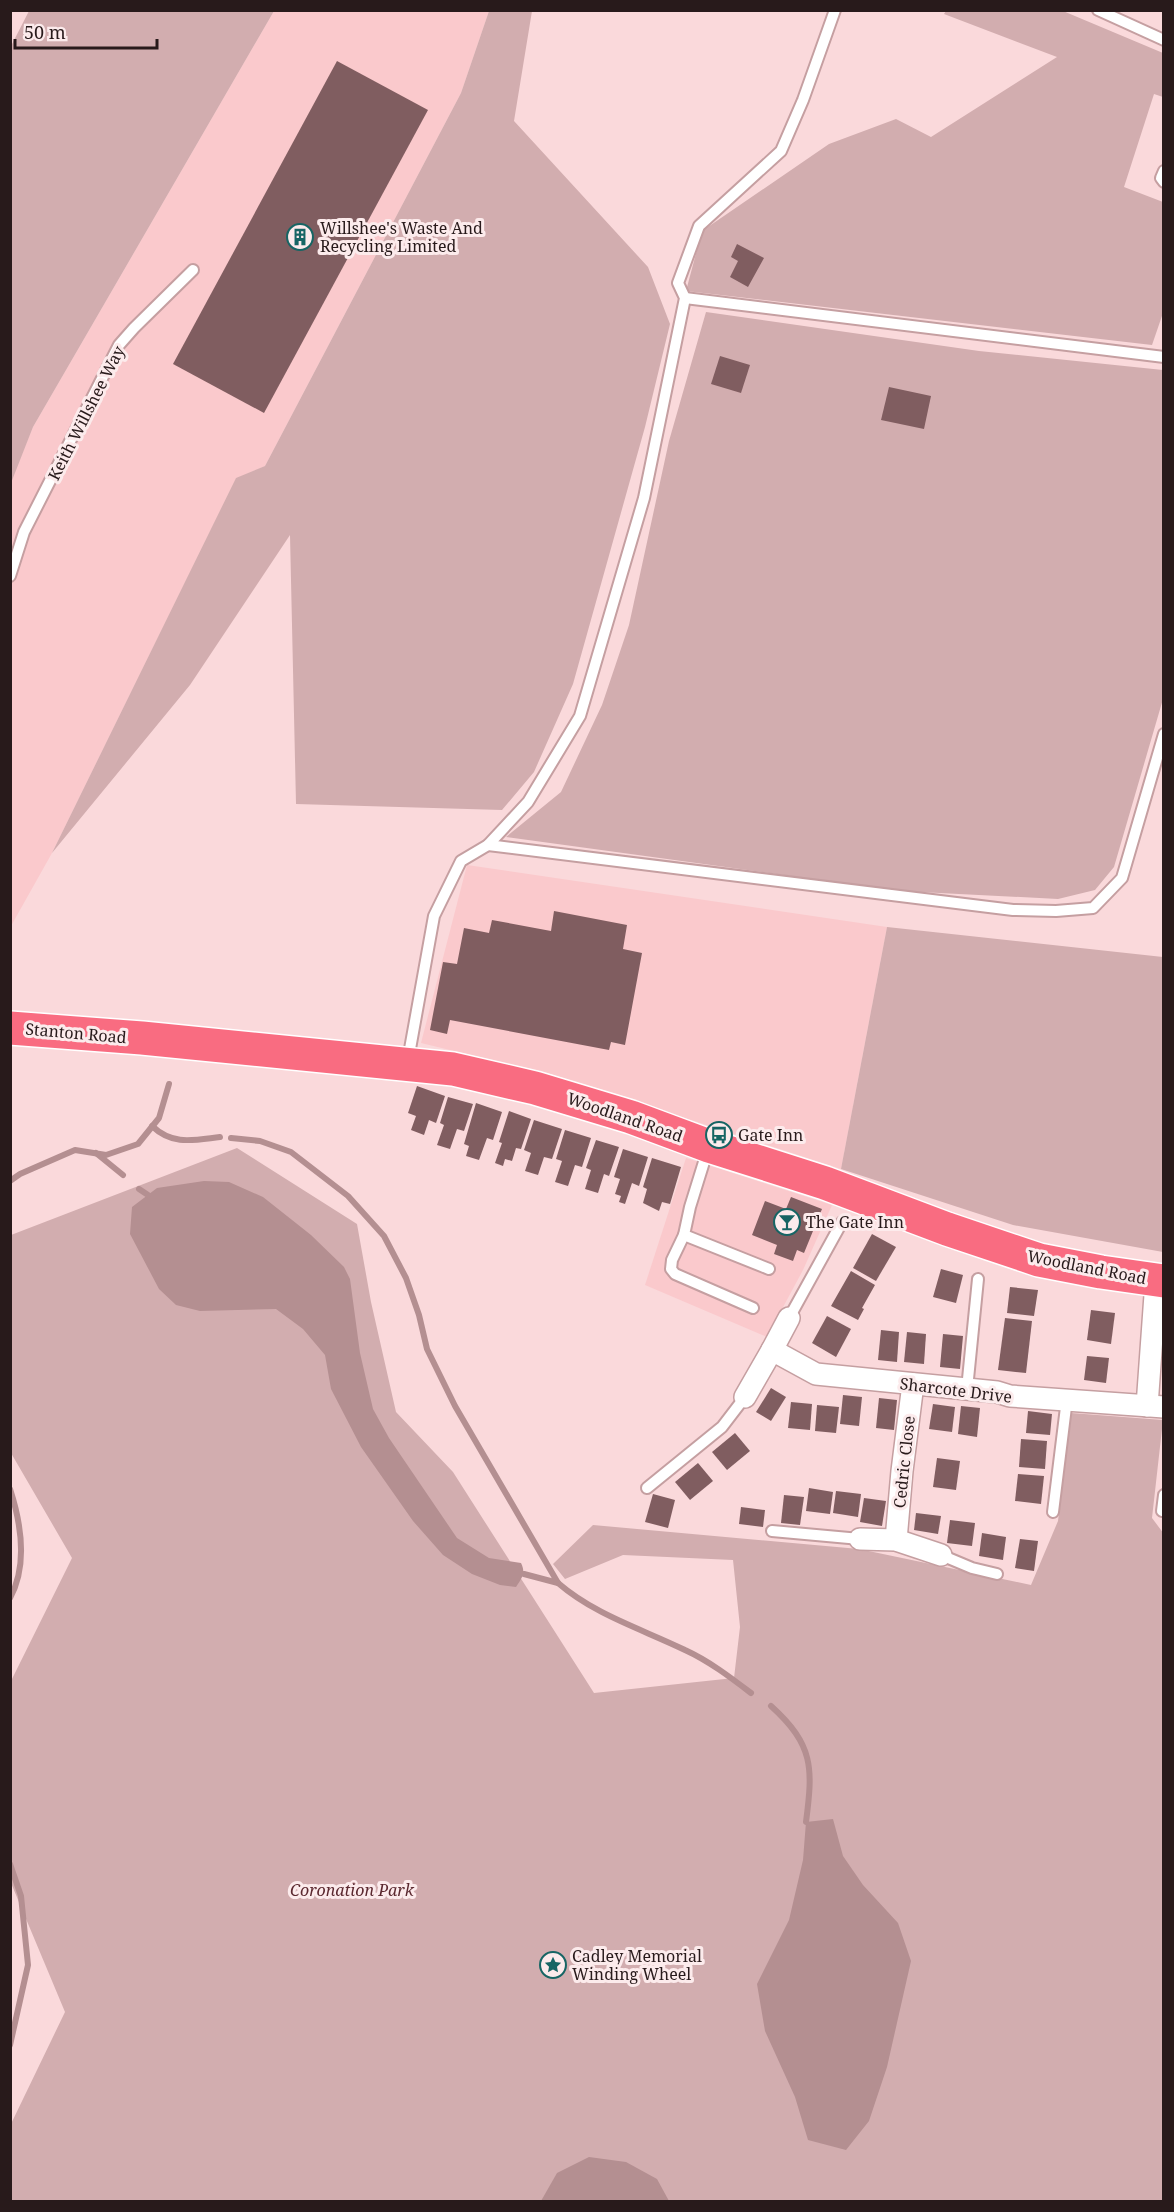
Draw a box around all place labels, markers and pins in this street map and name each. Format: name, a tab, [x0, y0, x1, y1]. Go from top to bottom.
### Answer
place label: Willshee's Waste And Recycling Limited	[320, 217, 483, 257]
building icon: Willshee's Waste And Recycling Limited	[285, 222, 315, 252]
bus stop icon: Gate Inn	[704, 1120, 734, 1150]
place label: Gate Inn	[738, 1124, 803, 1146]
bar icon: The Gate Inn	[772, 1207, 802, 1237]
place label: The Gate Inn	[806, 1211, 904, 1233]
place label: Cadley Memorial Winding Wheel	[572, 1945, 702, 1985]
place icon: Cadley Memorial Winding Wheel	[538, 1950, 568, 1980]

